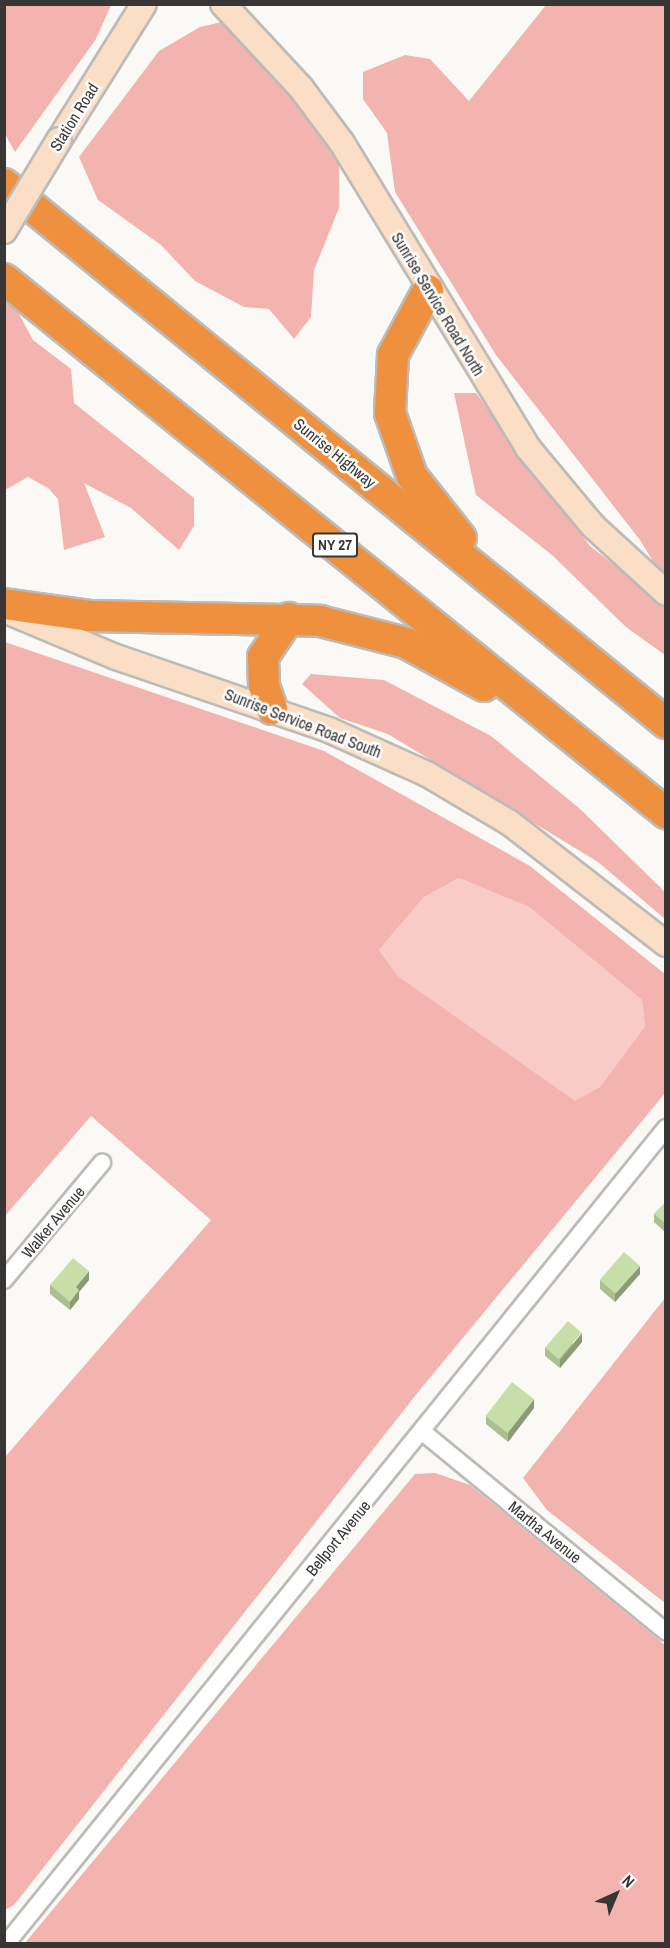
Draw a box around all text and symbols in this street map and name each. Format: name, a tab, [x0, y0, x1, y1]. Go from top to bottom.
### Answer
street label: Station Road	[46, 79, 102, 155]
street label: Sunrise Service Road North	[388, 229, 488, 379]
street label: Sunrise Highway	[290, 414, 380, 492]
road number: NY 27	[311, 533, 359, 557]
street label: Sunrise Service Road South	[222, 684, 384, 762]
street label: Walker Avenue	[17, 1182, 89, 1262]
street label: Bellport Avenue	[301, 1496, 375, 1580]
street label: Martha Avenue	[504, 1497, 586, 1567]
north arrow	[586, 1864, 646, 1924]
text: N	[617, 1870, 640, 1892]

